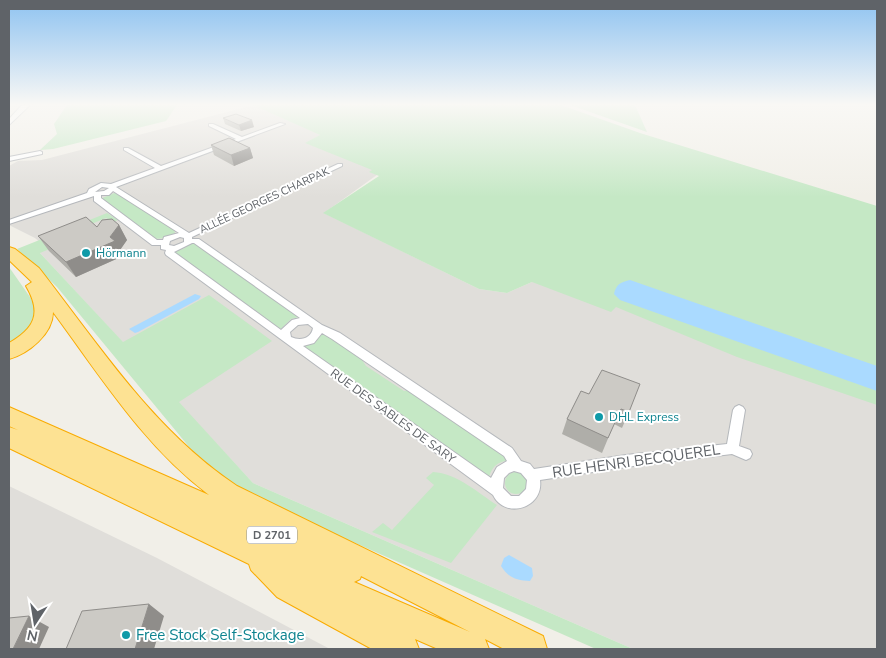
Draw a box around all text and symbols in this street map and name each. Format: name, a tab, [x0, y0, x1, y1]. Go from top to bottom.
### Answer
street label: ALLÉE GEORGES CHARPAK	[196, 162, 333, 237]
place label: Hörmann	[96, 245, 146, 261]
marker: Hörmann	[80, 247, 92, 259]
street label: RUE DES SABLES DE SARY	[327, 365, 460, 467]
place label: DHL Express	[609, 409, 679, 425]
marker: DHL Express	[593, 411, 605, 423]
street label: RUE HENRI BECQUEREL	[551, 439, 721, 483]
road number: D 2701	[247, 526, 297, 544]
north arrow	[10, 598, 60, 648]
text: N	[25, 625, 40, 646]
place label: Free Stock Self-Stockage	[136, 625, 304, 645]
marker: Free Stock Self-Stockage	[120, 629, 132, 641]

